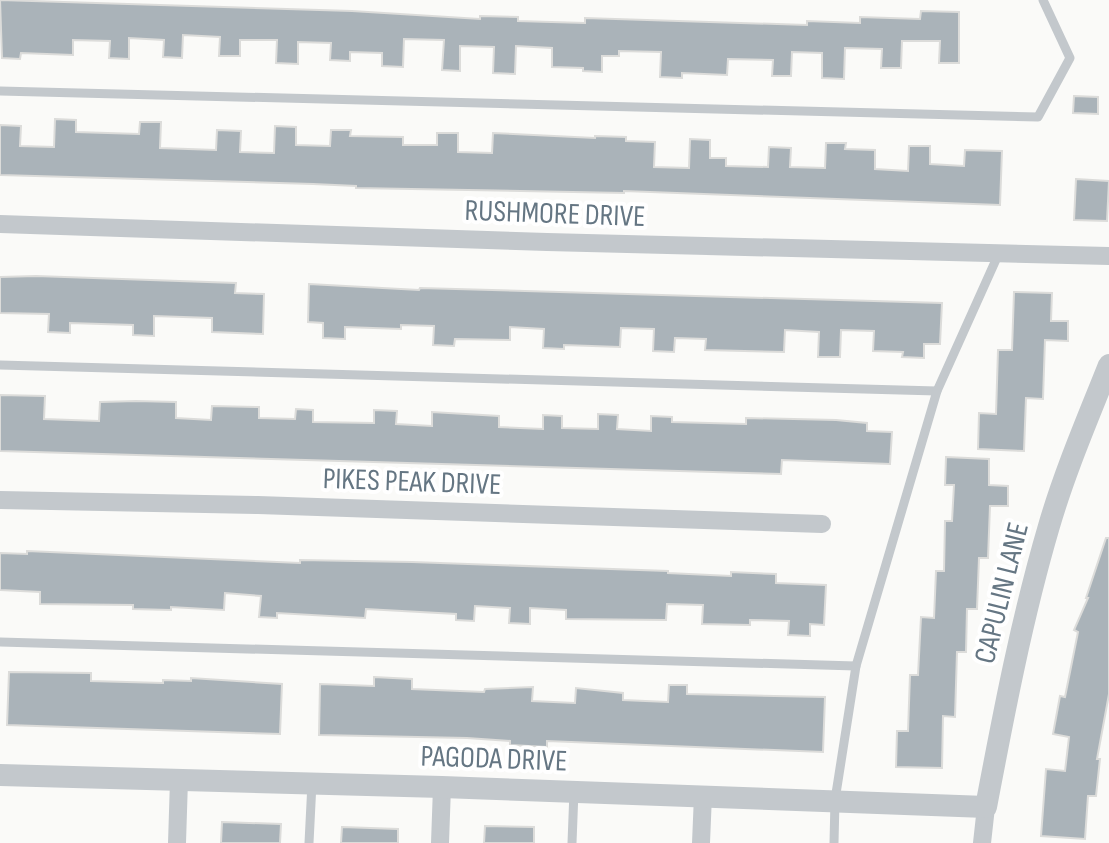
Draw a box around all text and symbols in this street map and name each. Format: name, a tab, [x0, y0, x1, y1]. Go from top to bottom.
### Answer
street label: RUSHMORE DRIVE	[464, 193, 646, 235]
street label: PIKES PEAK DRIVE	[322, 461, 502, 503]
street label: CAPULIN LANE	[967, 519, 1037, 667]
street label: PAGODA DRIVE	[420, 738, 568, 780]

